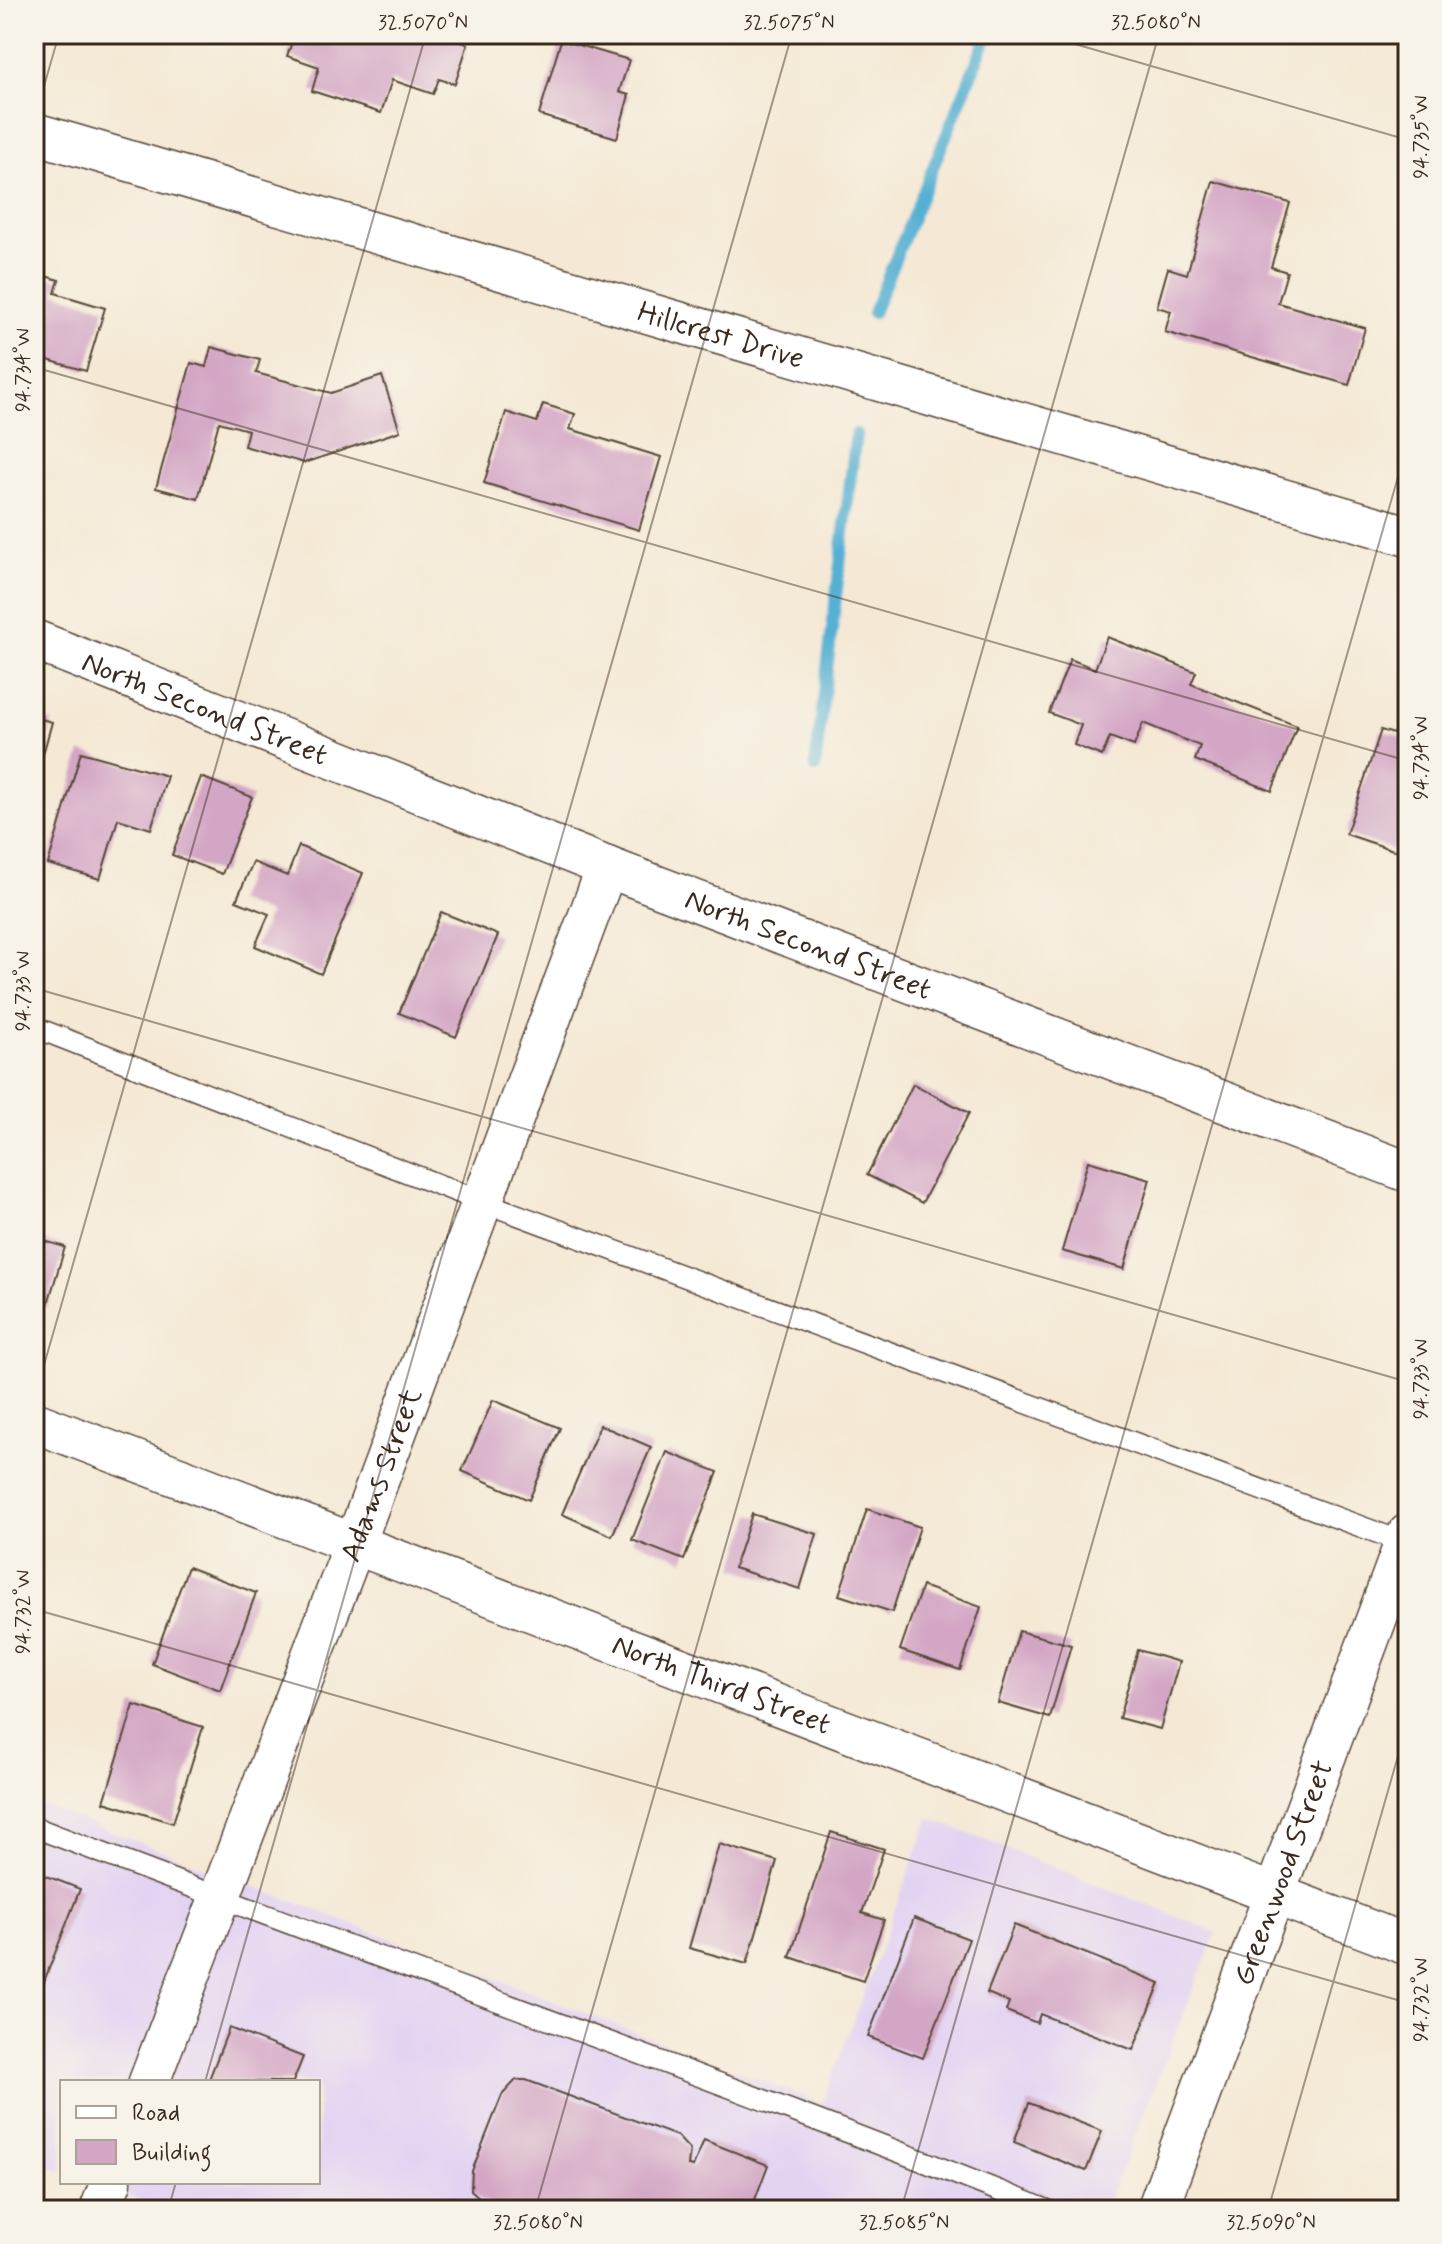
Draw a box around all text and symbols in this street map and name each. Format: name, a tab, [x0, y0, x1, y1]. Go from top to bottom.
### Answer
text: 32.5070°N	[378, 10, 468, 37]
text: 32.5075°N	[744, 10, 834, 37]
text: 32.5080°N	[1111, 10, 1201, 37]
text: 94.735°W	[1408, 95, 1435, 179]
street label: Hillcrest Drive	[633, 293, 809, 379]
text: 94.734°W	[10, 328, 37, 412]
street label: North Second Street	[76, 643, 333, 775]
text: 94.734°W	[1408, 716, 1435, 800]
street label: North Second Street	[679, 880, 937, 1010]
text: 94.733°W	[10, 951, 37, 1031]
text: 94.733°W	[1408, 1339, 1435, 1419]
street label: Adams Street	[332, 1382, 432, 1568]
text: 94.732°W	[10, 1570, 37, 1654]
street label: North Third Street	[606, 1626, 836, 1745]
street label: Greenwood Street	[1224, 1755, 1343, 1991]
text: 94.732°W	[1408, 1958, 1435, 2042]
legend	[60, 2080, 320, 2184]
text: Road	[132, 2098, 180, 2129]
text: Building	[132, 2138, 212, 2172]
text: 32.5080°N	[493, 2210, 583, 2237]
text: 32.5085°N	[859, 2210, 949, 2237]
text: 32.5090°N	[1226, 2210, 1316, 2237]

